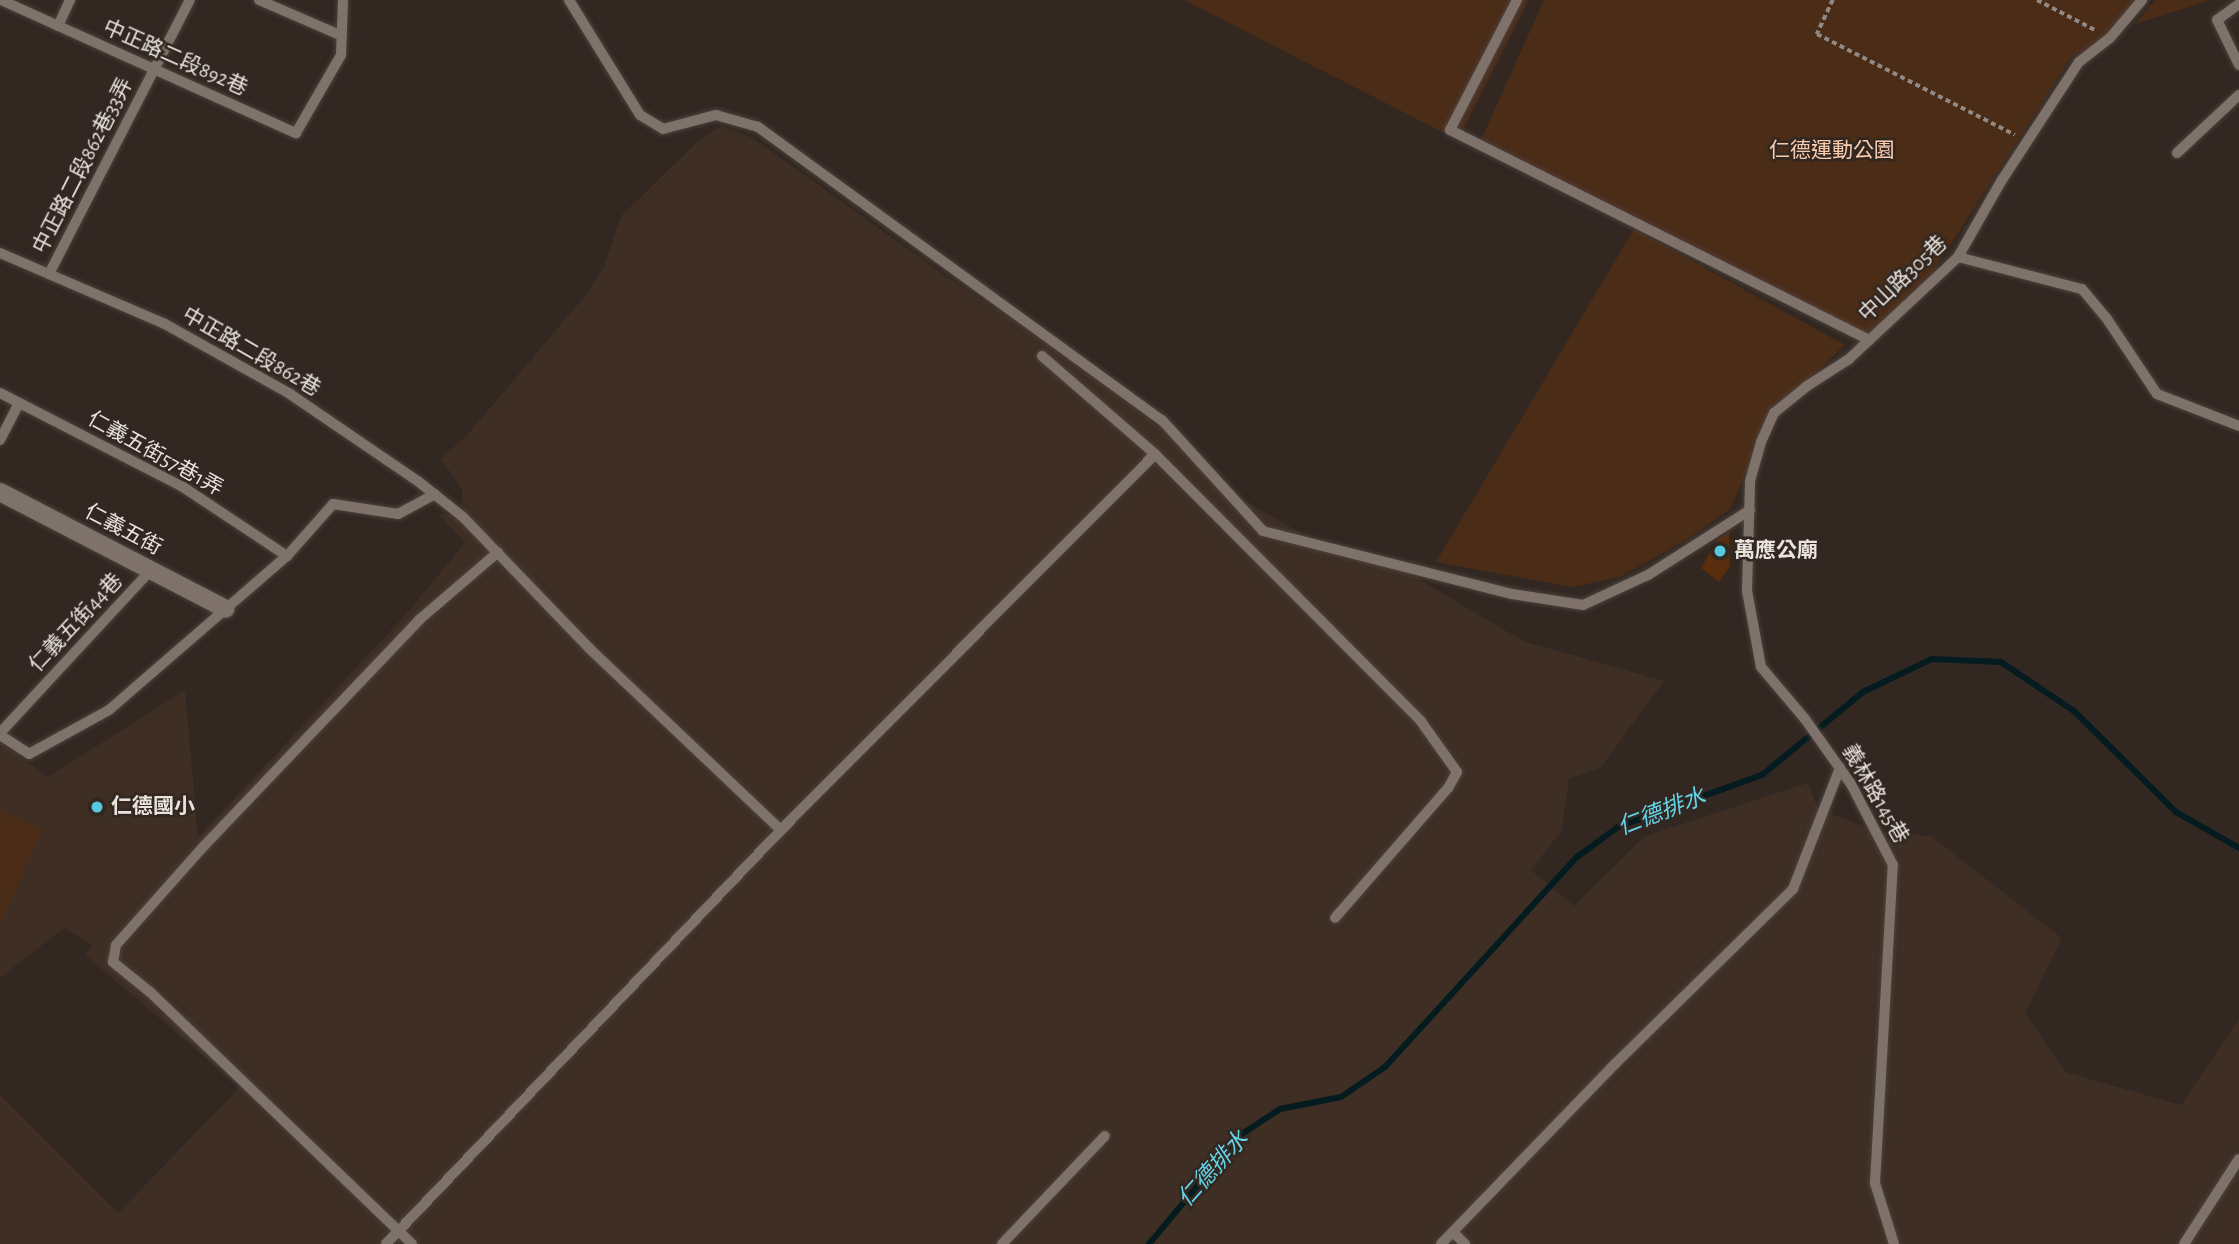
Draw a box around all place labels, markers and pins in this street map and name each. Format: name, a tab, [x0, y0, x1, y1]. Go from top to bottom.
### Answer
place label: 萬應公廟	[1734, 538, 1818, 564]
marker: 萬應公廟	[1712, 543, 1728, 559]
place label: 仁德國小	[111, 794, 195, 820]
marker: 仁德國小	[89, 799, 105, 815]

